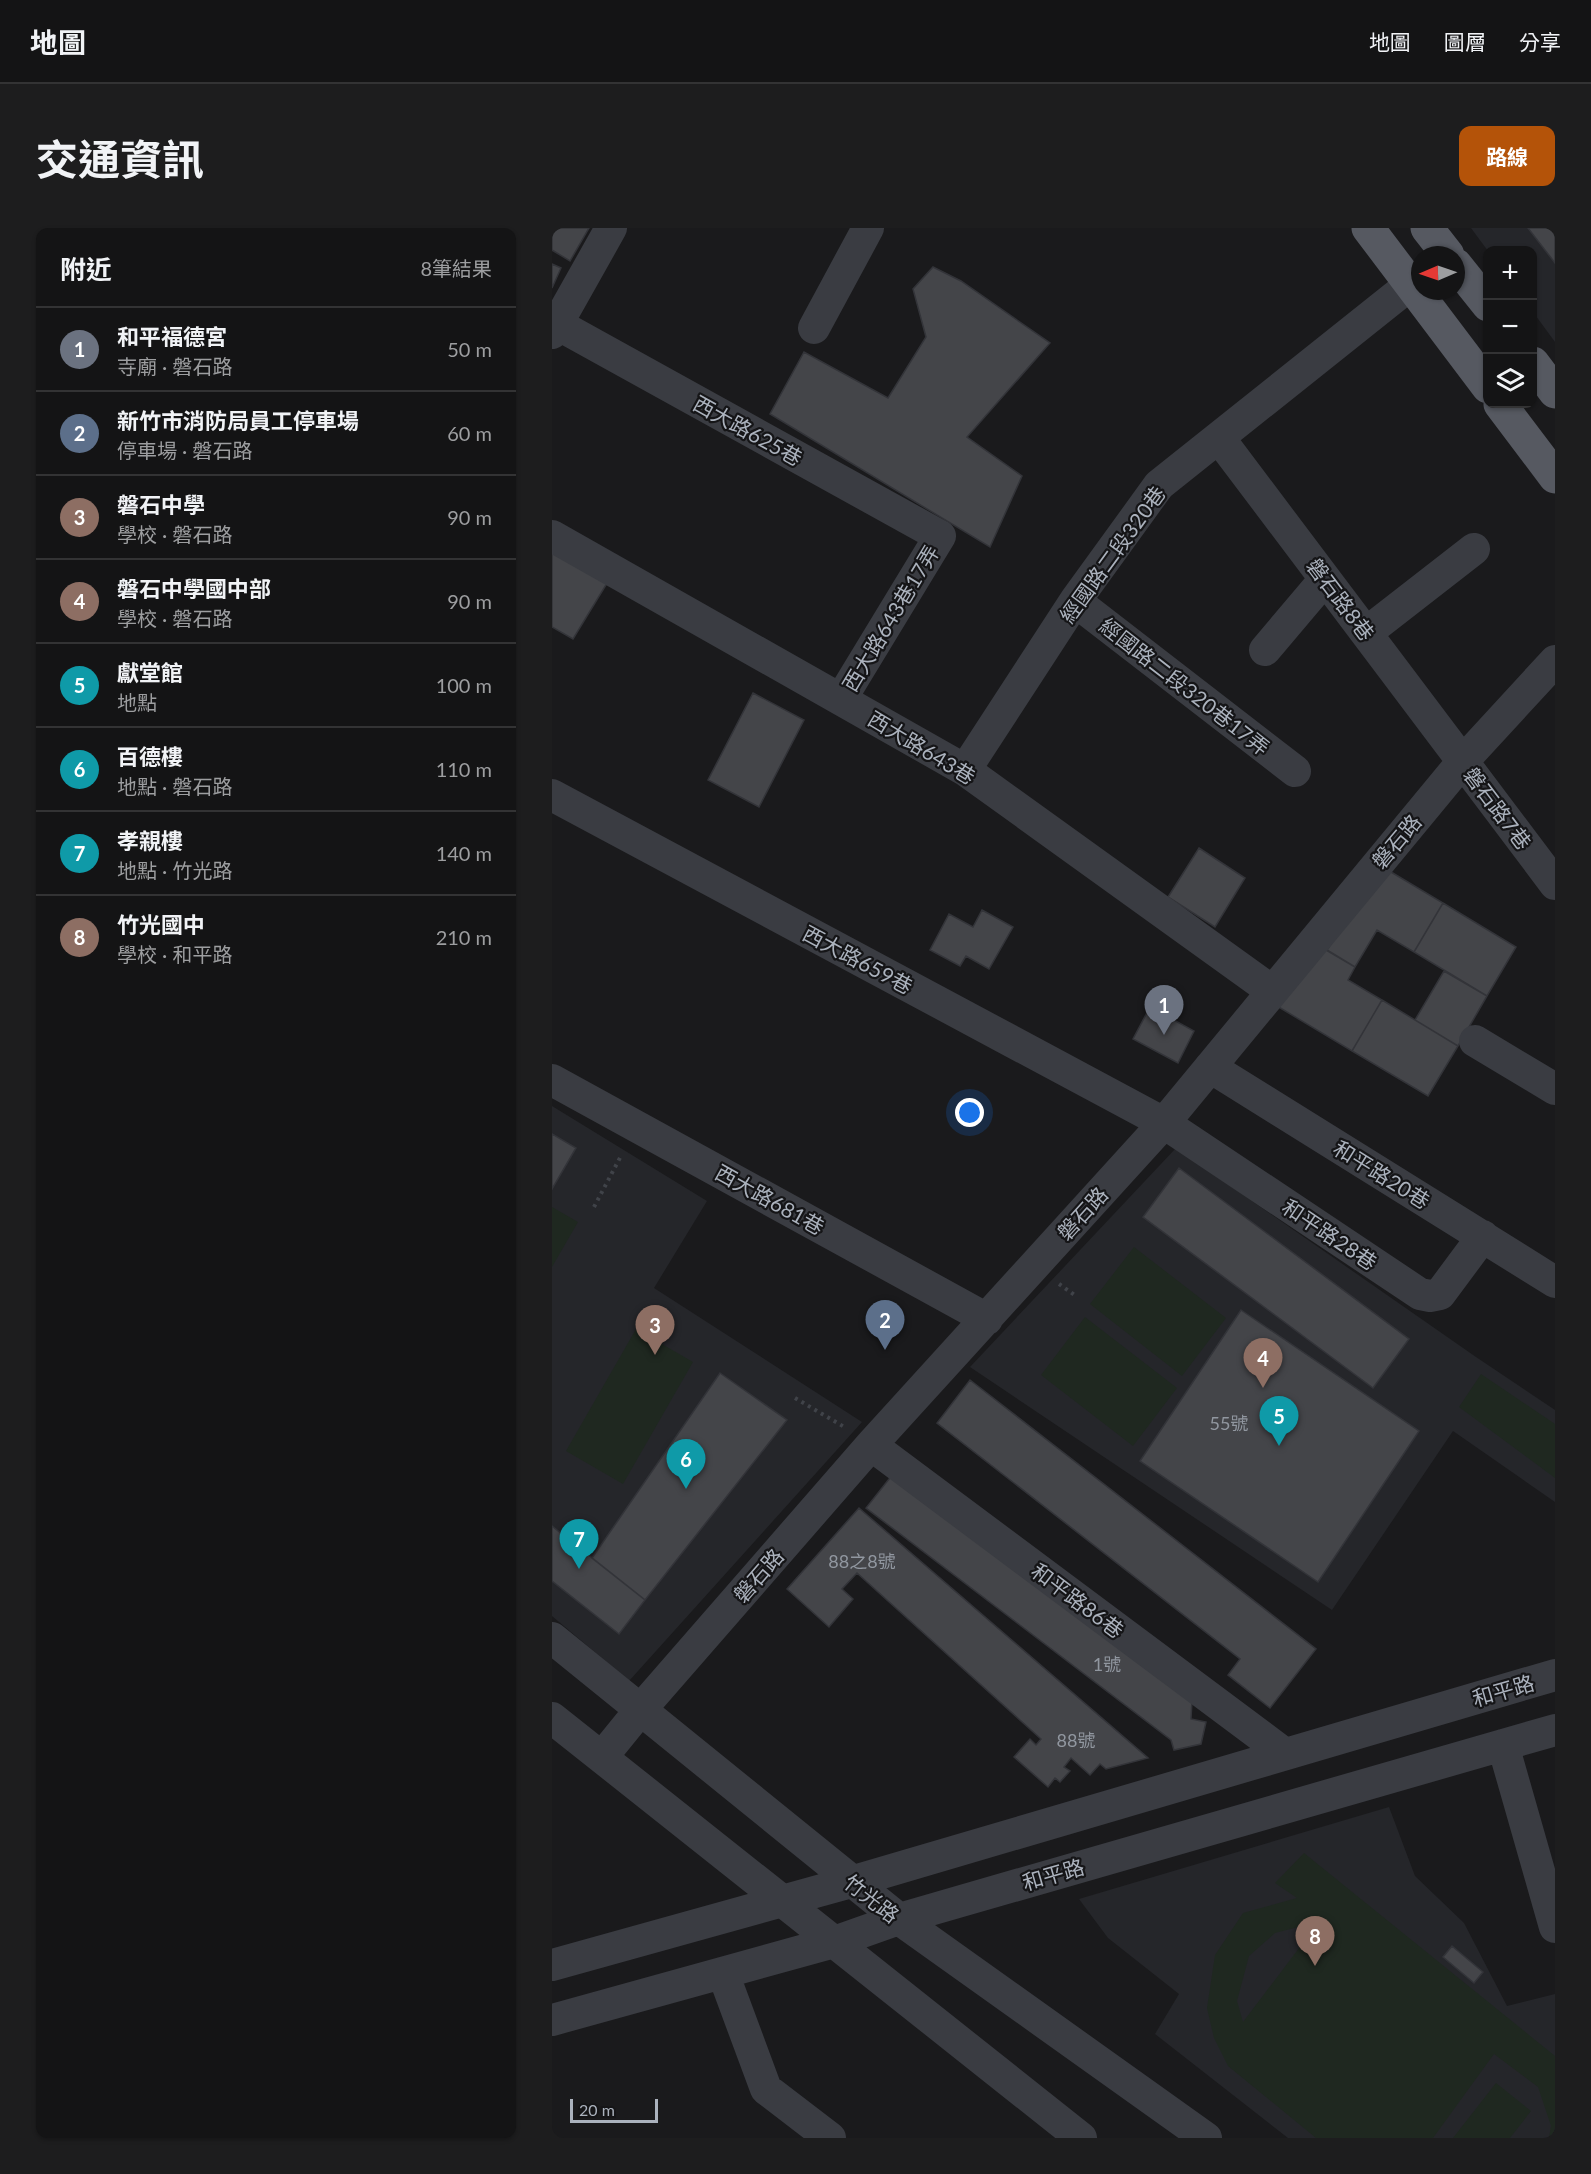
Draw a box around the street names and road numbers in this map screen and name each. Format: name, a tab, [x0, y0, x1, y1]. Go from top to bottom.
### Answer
street label: 西大路625巷	[689, 390, 807, 470]
street label: 經國路二段320巷	[1054, 481, 1170, 627]
street label: 西大路643巷17弄	[837, 540, 943, 696]
street label: 磐石路8巷	[1302, 553, 1380, 645]
street label: 經國路二段320巷17弄	[1095, 612, 1275, 760]
street label: 西大路643巷	[864, 705, 980, 789]
street label: 磐石路7巷	[1459, 762, 1537, 854]
street label: 磐石路	[1366, 809, 1426, 873]
street label: 西大路659巷	[799, 920, 917, 998]
street label: 和平路20巷	[1329, 1135, 1435, 1213]
street label: 西大路681巷	[711, 1159, 829, 1239]
street label: 磐石路	[1052, 1181, 1112, 1245]
street label: 和平路28巷	[1278, 1193, 1382, 1275]
street label: 磐石路	[728, 1543, 788, 1607]
street label: 和平路86巷	[1027, 1557, 1129, 1643]
street label: 和平路	[1469, 1669, 1537, 1711]
street label: 和平路	[1019, 1853, 1087, 1895]
street label: 竹光路	[839, 1869, 905, 1927]

